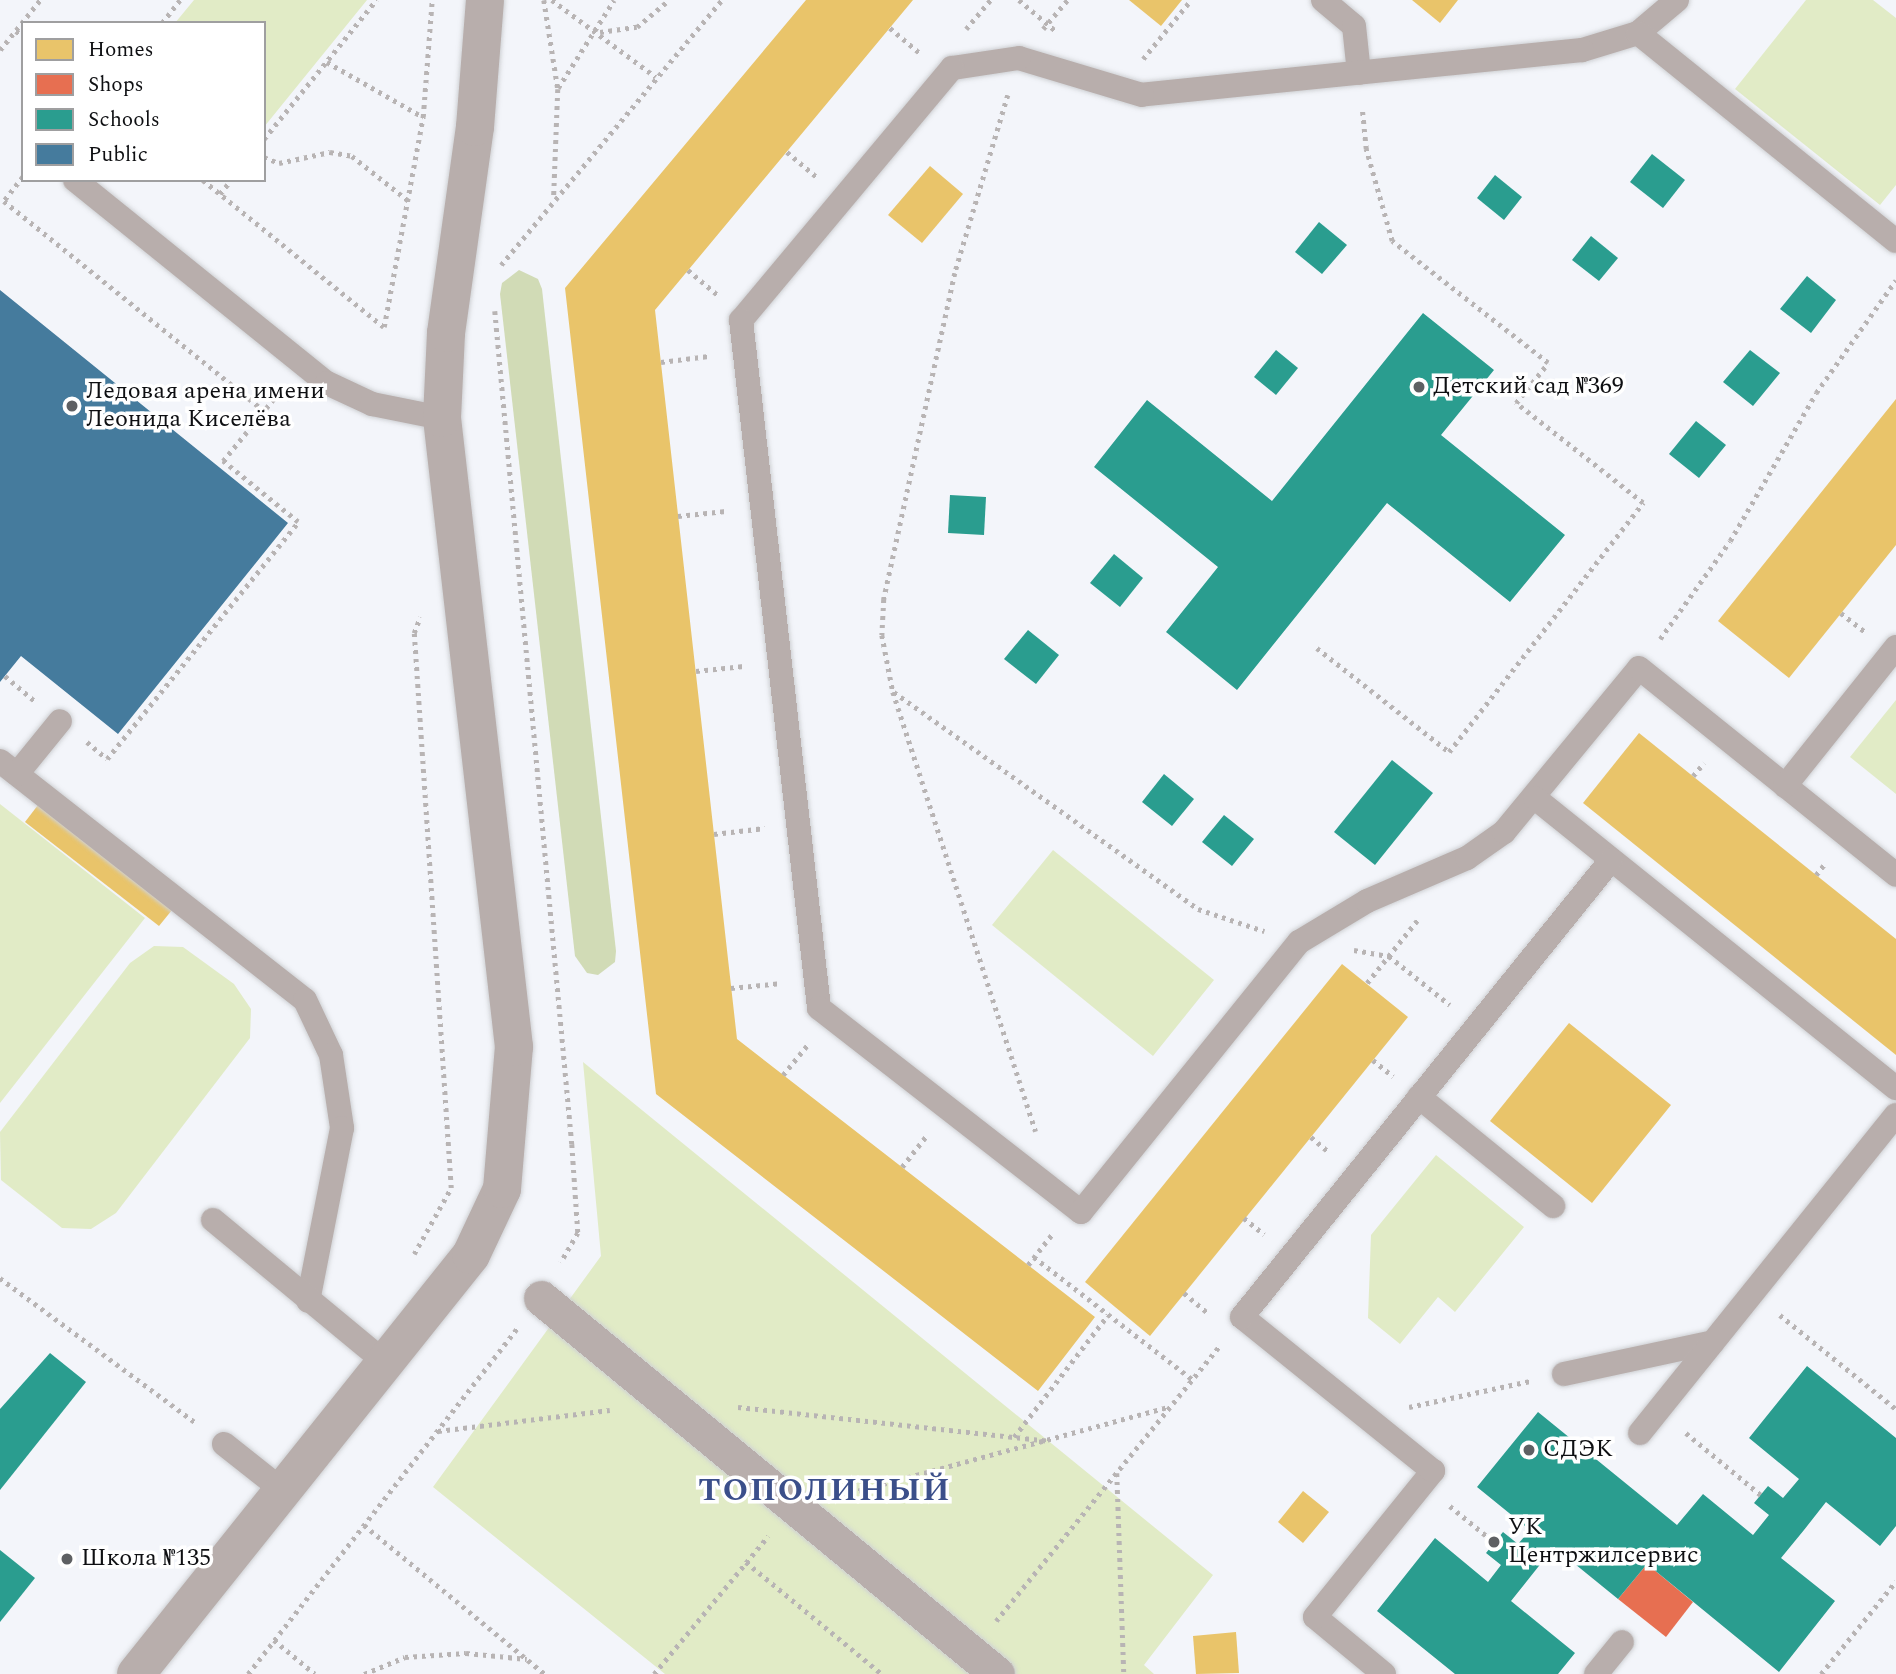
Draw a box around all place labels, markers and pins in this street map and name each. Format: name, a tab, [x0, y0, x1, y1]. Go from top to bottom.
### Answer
place label: Детский сад №369	[1433, 373, 1624, 401]
place label: Ледовая арена имени Леонида Киселёва	[86, 378, 325, 434]
marker: Детский сад №369	[1411, 379, 1427, 395]
marker: Ледовая арена имени Леонида Киселёва	[64, 398, 80, 414]
place label: СДЭК	[1543, 1436, 1613, 1464]
marker: СДЭК	[1521, 1442, 1537, 1458]
place label: УК Центржилсервис	[1508, 1514, 1698, 1570]
marker: УК Центржилсервис	[1486, 1534, 1502, 1550]
place label: Школа №135	[81, 1545, 211, 1573]
marker: Школа №135	[59, 1551, 75, 1567]

